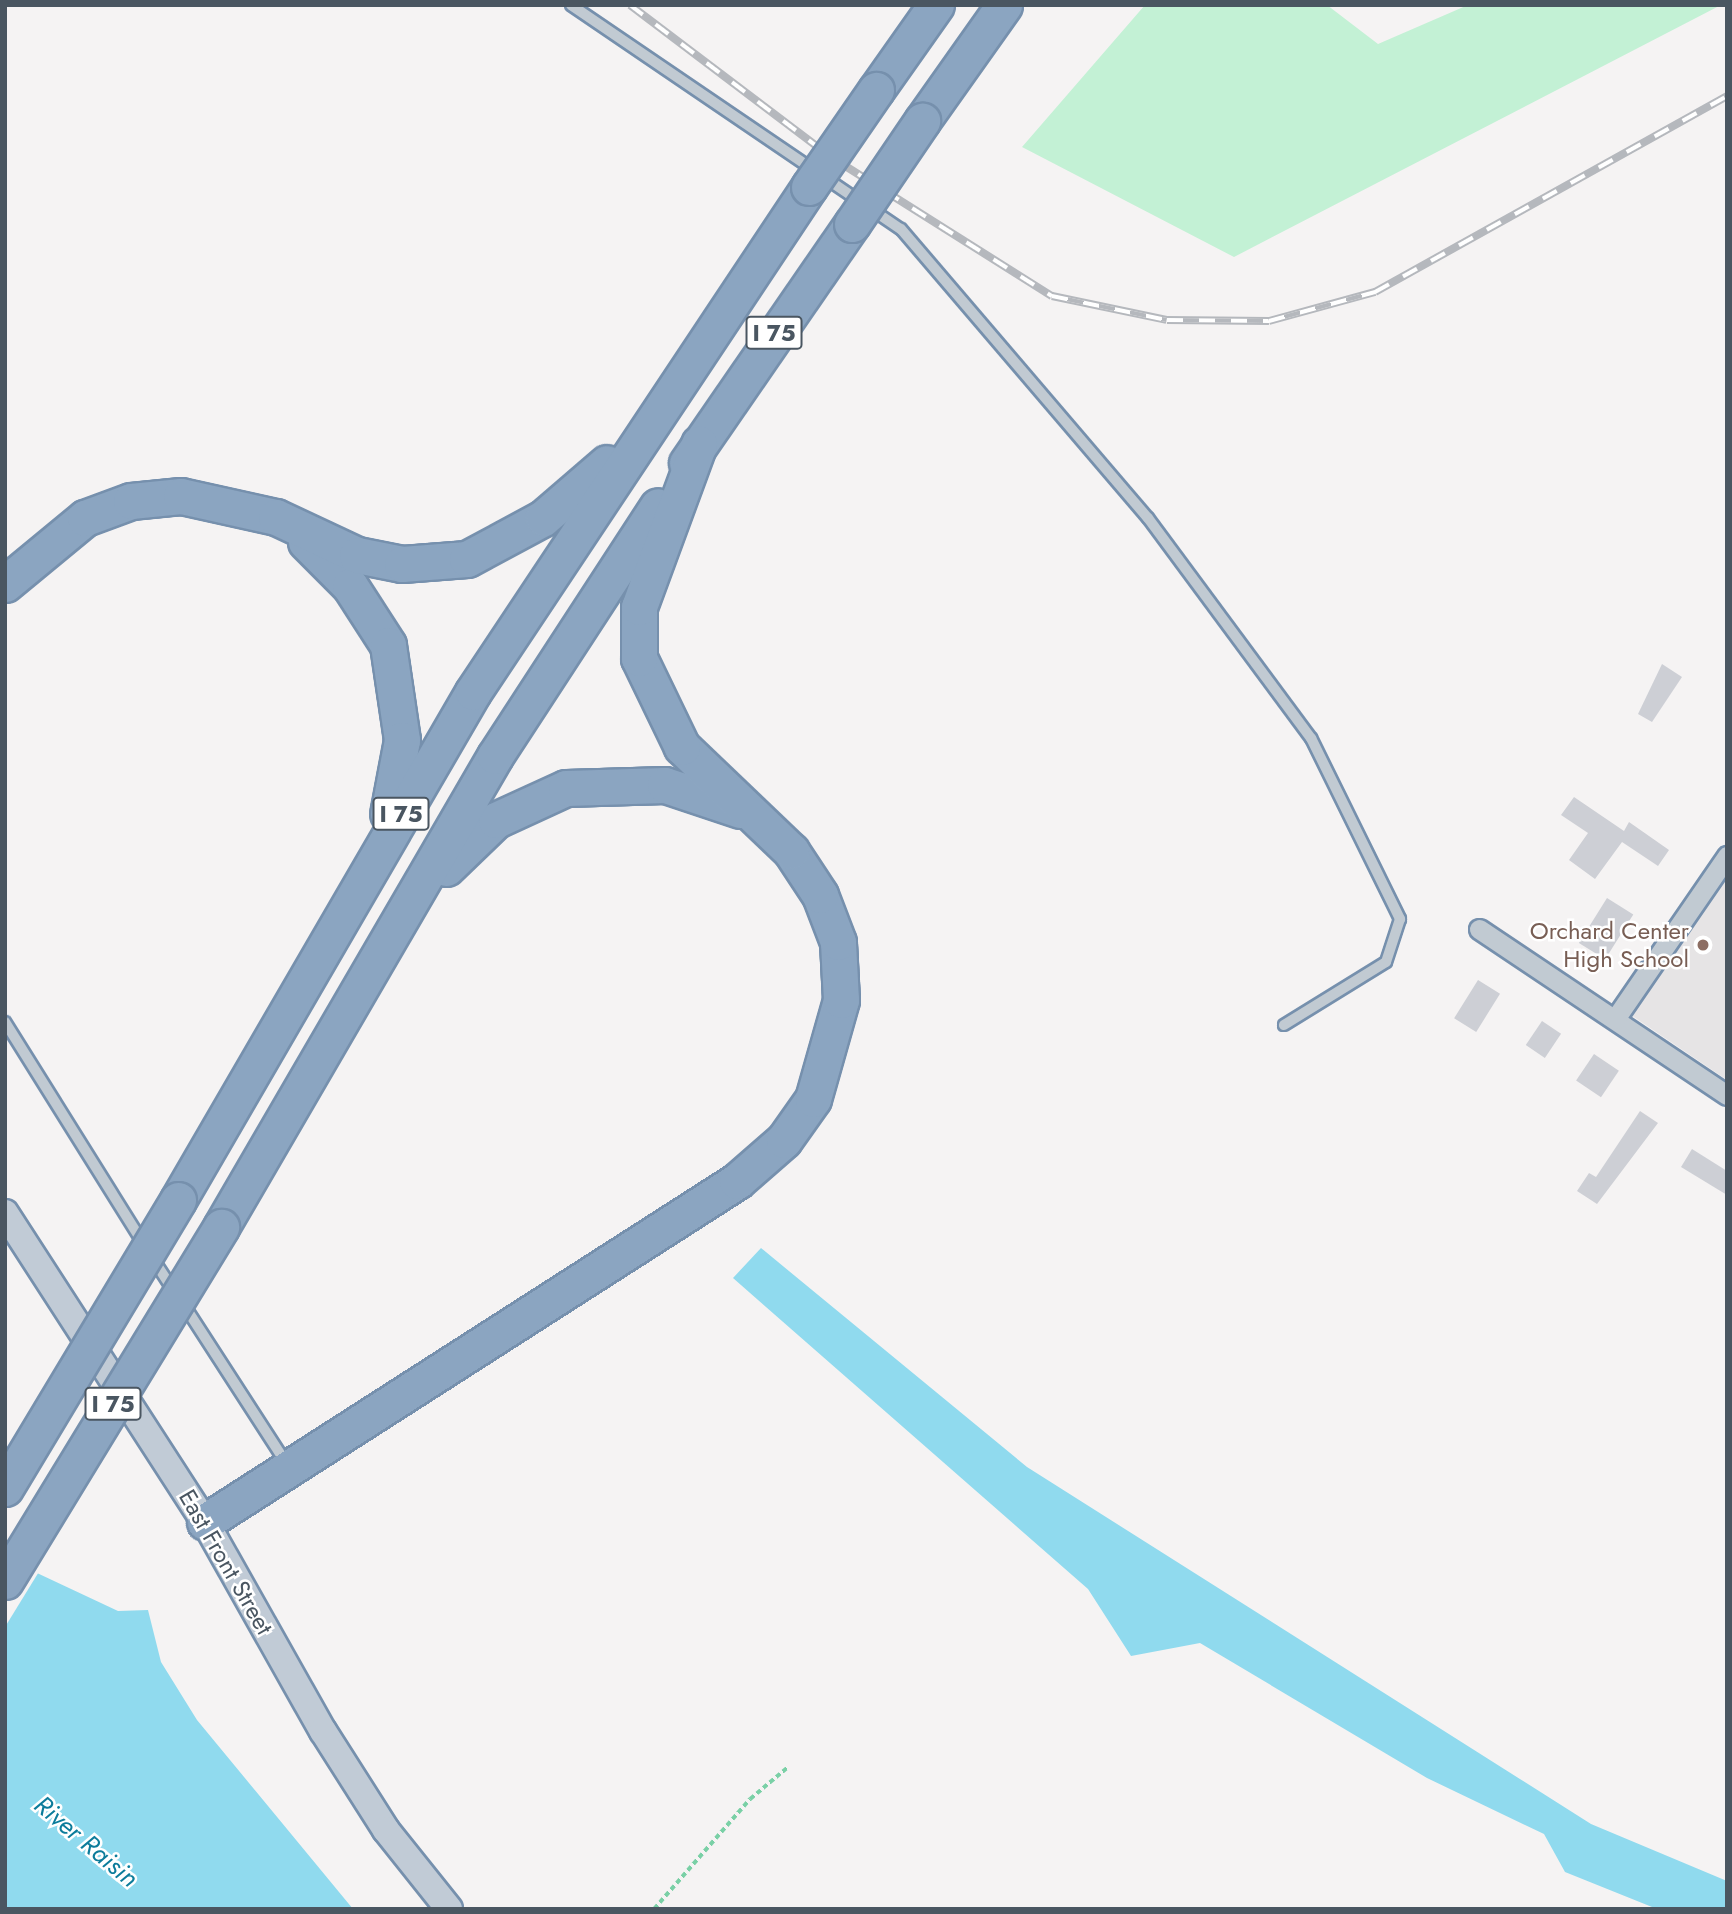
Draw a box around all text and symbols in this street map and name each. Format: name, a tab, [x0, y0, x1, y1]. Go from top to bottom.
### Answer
road number: I 75	[744, 314, 804, 352]
road number: I 75	[371, 794, 431, 834]
place label: Orchard Center High School	[1530, 917, 1689, 973]
marker: Orchard Center High School	[1695, 937, 1711, 953]
road number: I 75	[83, 1385, 143, 1424]
street label: East Front Street	[173, 1484, 279, 1640]
water label: River Raisin	[28, 1790, 144, 1894]

